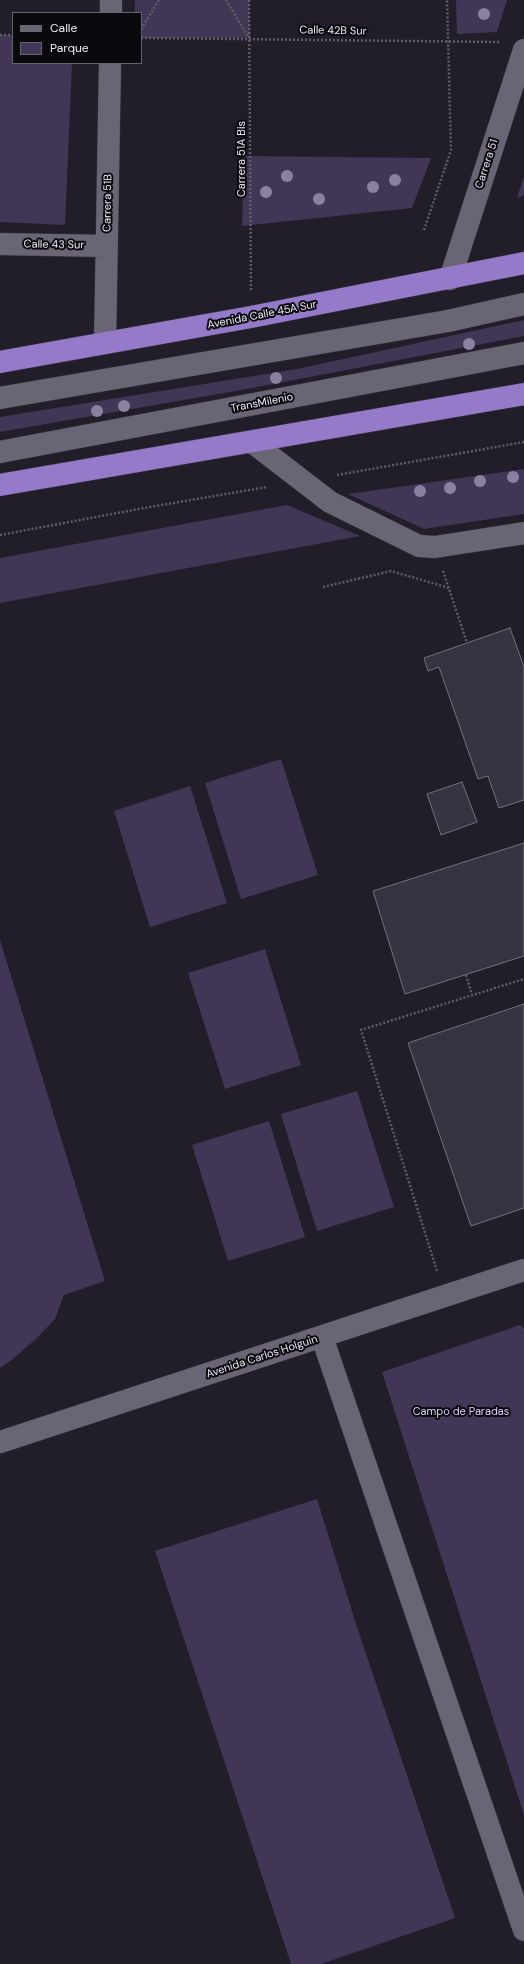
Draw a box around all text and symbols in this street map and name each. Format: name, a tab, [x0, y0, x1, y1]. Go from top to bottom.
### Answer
legend	[12, 12, 142, 64]
text: Calle	[50, 20, 77, 36]
street label: Calle 42B Sur	[299, 24, 367, 38]
text: Parque	[50, 40, 89, 56]
street label: Carrera 51A Bis	[235, 121, 249, 197]
street label: Carrera 51	[473, 138, 501, 190]
street label: Carrera 51B	[101, 174, 115, 232]
street label: Calle 43 Sur	[23, 238, 85, 252]
street label: Avenida Calle 45A Sur	[206, 298, 318, 332]
street label: TransMilenio	[230, 390, 294, 416]
street label: Avenida Carlos Holguin	[205, 1333, 319, 1381]
park label: Campo de Paradas	[413, 1405, 509, 1419]

